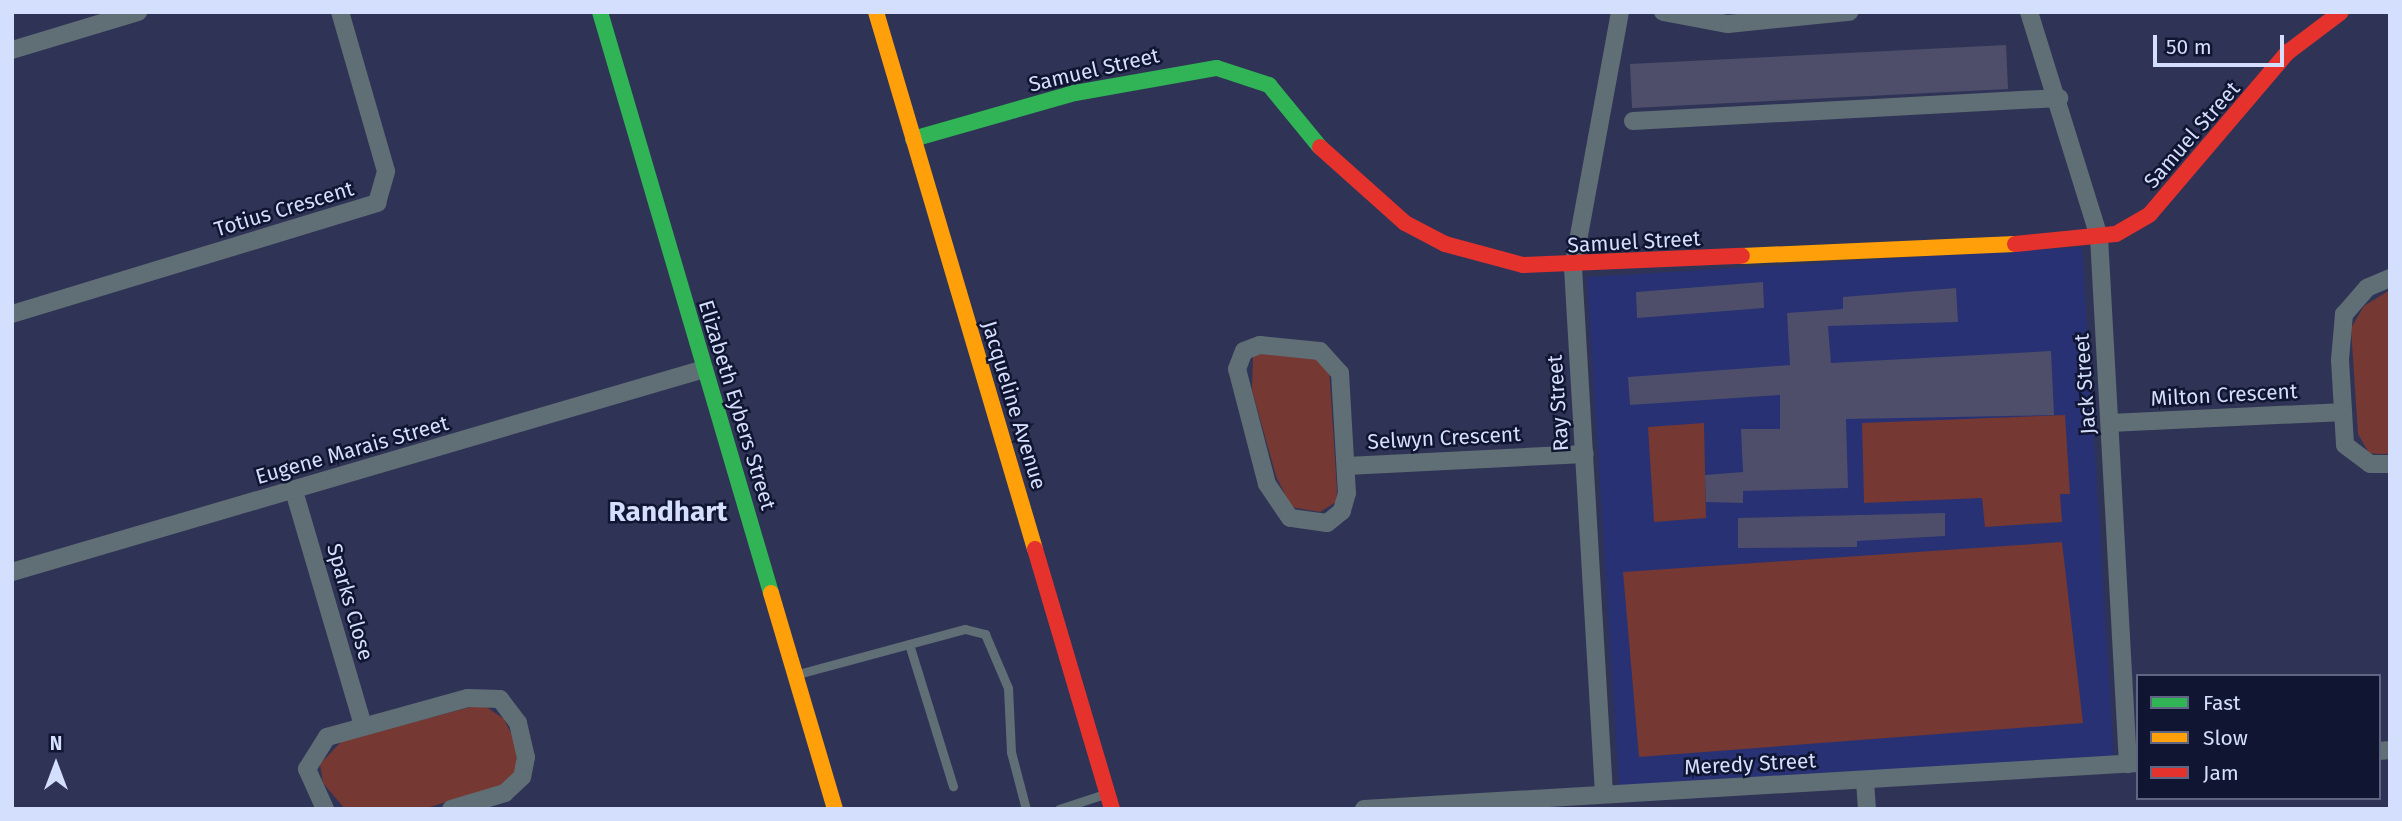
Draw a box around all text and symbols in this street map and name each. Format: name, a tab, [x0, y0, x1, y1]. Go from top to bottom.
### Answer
scale bar	[2157, 21, 2288, 65]
text: 50 m	[2166, 34, 2212, 60]
street label: Samuel Street	[1026, 43, 1162, 97]
street label: Samuel Street	[2139, 76, 2245, 194]
street label: Totius Crescent	[211, 176, 357, 242]
street label: Samuel Street	[1567, 226, 1701, 258]
street label: Elizabeth Eybers Street	[693, 297, 781, 513]
street label: Jacqueline Avenue	[976, 318, 1052, 492]
street label: Jack Street	[2069, 333, 2101, 435]
street label: Ray Street	[1542, 354, 1574, 452]
street label: Milton Crescent	[2150, 379, 2298, 411]
street label: Eugene Marais Street	[253, 410, 451, 490]
street label: Selwyn Crescent	[1367, 421, 1521, 455]
district label: Randhart	[609, 495, 727, 529]
street label: Sparks Close	[321, 541, 379, 663]
legend	[2136, 674, 2381, 800]
text: Fast	[2203, 690, 2241, 716]
text: Slow	[2203, 725, 2248, 751]
north arrow	[21, 730, 91, 800]
text: N	[50, 732, 62, 755]
street label: Meredy Street	[1683, 748, 1817, 780]
text: Jam	[2203, 760, 2239, 786]

